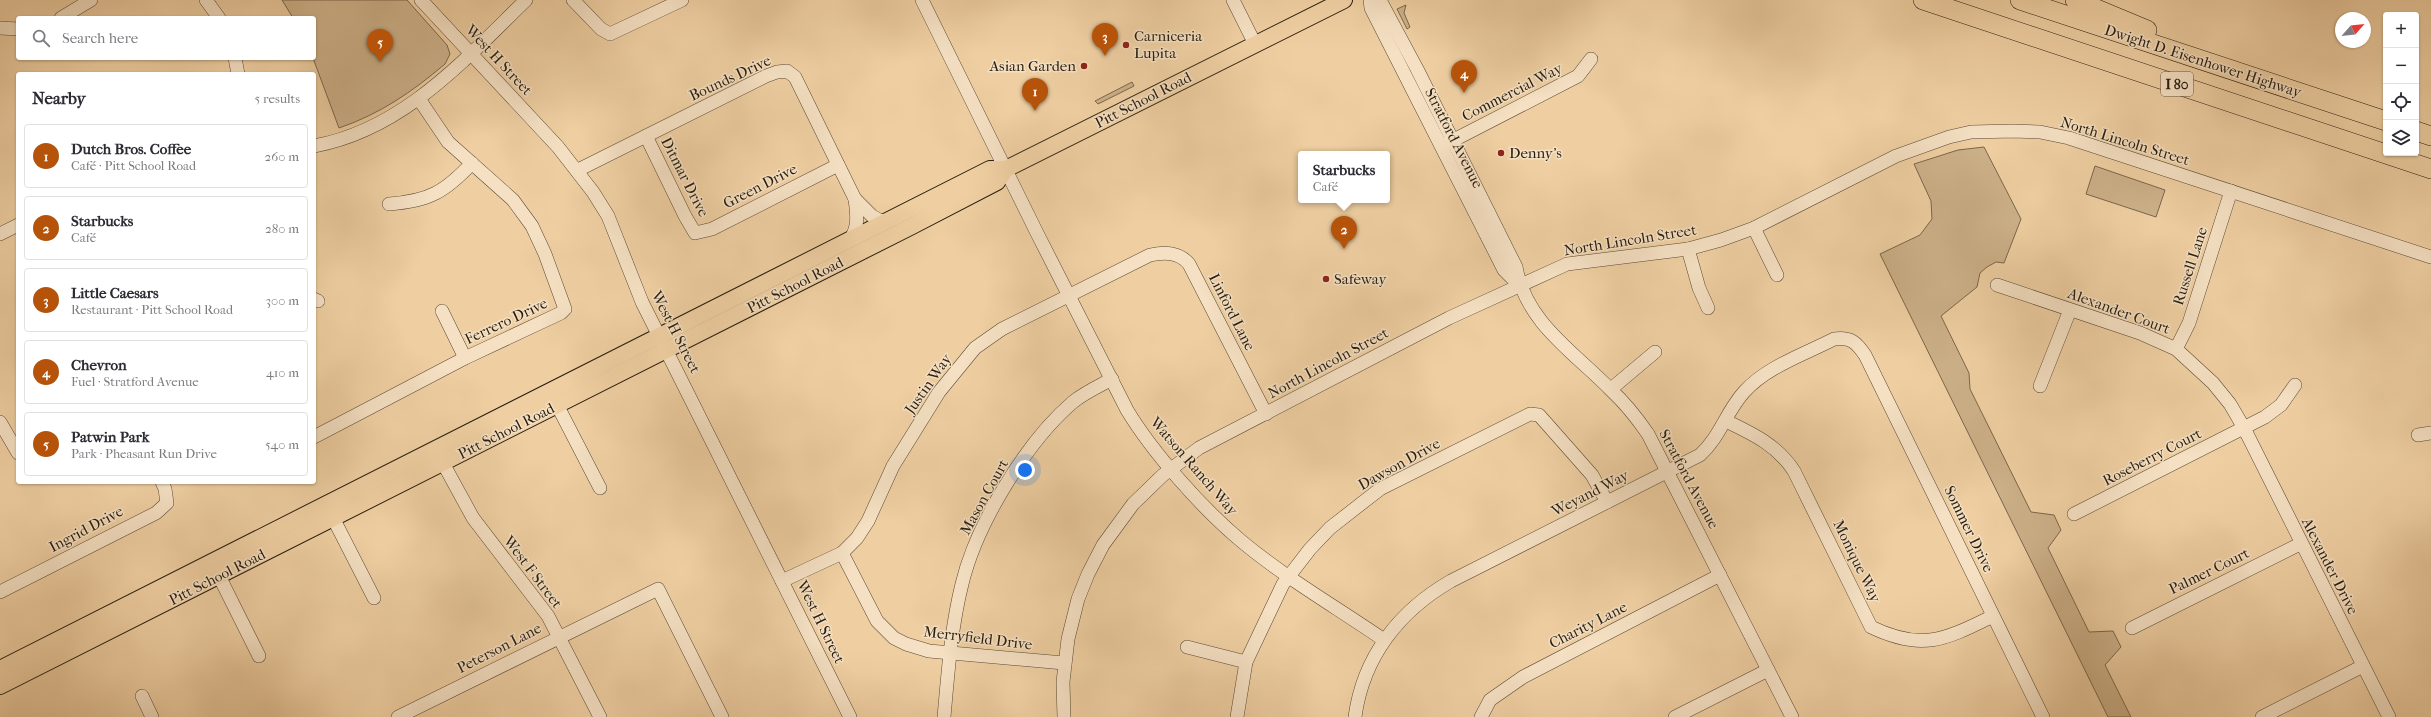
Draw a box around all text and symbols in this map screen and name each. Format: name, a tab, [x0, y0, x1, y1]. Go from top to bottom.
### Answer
north arrow	[2335, 12, 2371, 48]
map controls	[2383, 12, 2419, 156]
button: +	[2383, 12, 2419, 48]
search box	[16, 16, 316, 60]
street label: West H Street	[461, 20, 537, 99]
street label: Dwight D. Eisenhower Highway	[2102, 21, 2305, 102]
pin: 3	[1092, 23, 1118, 56]
icon: search	[30, 27, 52, 49]
place label: Carniceria Lupita	[1134, 27, 1203, 62]
text: Search here	[62, 29, 138, 47]
pin: 5	[367, 29, 393, 62]
marker: Carniceria Lupita	[1121, 40, 1131, 50]
button: −	[2383, 48, 2419, 84]
street label: Bounds Drive	[686, 51, 774, 105]
place label: Asian Garden	[988, 57, 1076, 75]
street label: Commercial Way	[1459, 59, 1566, 125]
pin: 4	[1451, 60, 1477, 93]
marker: Asian Garden	[1079, 61, 1089, 71]
street label: Pitt School Road	[1092, 68, 1195, 132]
road number: I 80	[2161, 72, 2193, 96]
pin: 1	[1022, 78, 1048, 111]
button: locate	[2383, 84, 2419, 120]
street label: Stratford Avenue	[1421, 85, 1487, 192]
text: Nearby	[32, 88, 86, 108]
text: 5 results	[255, 91, 300, 106]
street label: North Lincoln Street	[2058, 113, 2192, 169]
button: layers	[2383, 120, 2419, 156]
street label: Ditmar Drive	[657, 134, 713, 220]
text: Dutch Bros. Coffee	[71, 140, 191, 158]
place label: Denny's	[1509, 144, 1562, 162]
marker: Denny's	[1496, 148, 1506, 158]
text: 1	[44, 149, 48, 164]
text: 260 m	[265, 149, 299, 164]
popup	[1298, 151, 1390, 203]
text: Café · Pitt School Road	[71, 158, 196, 173]
street label: Green Drive	[720, 159, 800, 212]
text: Starbucks	[1313, 161, 1375, 179]
text: Café	[1313, 179, 1338, 194]
text: Starbucks	[71, 212, 133, 230]
pin: 2	[1331, 216, 1357, 249]
text: 2	[43, 221, 49, 236]
text: 280 m	[265, 221, 299, 236]
street label: North Lincoln Street	[1562, 221, 1698, 259]
street label: Russell Lane	[2169, 224, 2211, 307]
text: Café	[71, 230, 96, 245]
street label: Pitt School Road	[744, 253, 847, 317]
street label: Linford Lane	[1205, 270, 1259, 354]
place label: Safeway	[1334, 270, 1387, 288]
marker: Safeway	[1321, 274, 1331, 284]
text: Little Caesars	[71, 284, 159, 302]
street label: Alexander Court	[2064, 284, 2173, 338]
street label: West H Street	[647, 287, 705, 377]
text: 3	[43, 293, 49, 308]
text: 300 m	[266, 293, 299, 308]
street label: Ferrero Drive	[462, 294, 551, 348]
text: Restaurant · Pitt School Road	[71, 302, 233, 317]
street label: North Lincoln Street	[1265, 323, 1392, 402]
street label: Justin Way	[900, 350, 956, 418]
text: Chevron	[71, 356, 127, 374]
text: 4	[42, 365, 50, 380]
text: 410 m	[266, 365, 299, 380]
text: Fuel · Stratford Avenue	[71, 374, 199, 389]
street label: Pitt School Road	[455, 399, 558, 463]
street label: Watson Ranch Way	[1146, 412, 1242, 520]
street label: Roseberry Court	[2100, 424, 2205, 490]
street label: Stratford Avenue	[1655, 426, 1723, 532]
text: Patwin Park	[71, 428, 150, 446]
street label: Dawson Drive	[1355, 434, 1444, 494]
text: 5	[43, 437, 49, 452]
text: 540 m	[265, 437, 299, 452]
text: Park · Pheasant Run Drive	[71, 446, 217, 461]
street label: Mason Court	[956, 456, 1012, 538]
your location	[1015, 460, 1035, 480]
street label: Weyand Way	[1548, 465, 1632, 521]
street label: Sommer Drive	[1940, 483, 1998, 576]
street label: Ingrid Drive	[46, 502, 127, 556]
street label: Alexander Drive	[2297, 514, 2362, 618]
street label: Monique Way	[1829, 517, 1885, 606]
street label: West F Street	[499, 531, 566, 612]
street label: Palmer Court	[2166, 543, 2253, 598]
street label: Pitt School Road	[166, 545, 269, 609]
street label: West H Street	[793, 577, 849, 667]
street label: Charity Lane	[1546, 597, 1630, 652]
street label: Peterson Lane	[454, 619, 545, 677]
street label: Merryfield Drive	[923, 622, 1034, 654]

